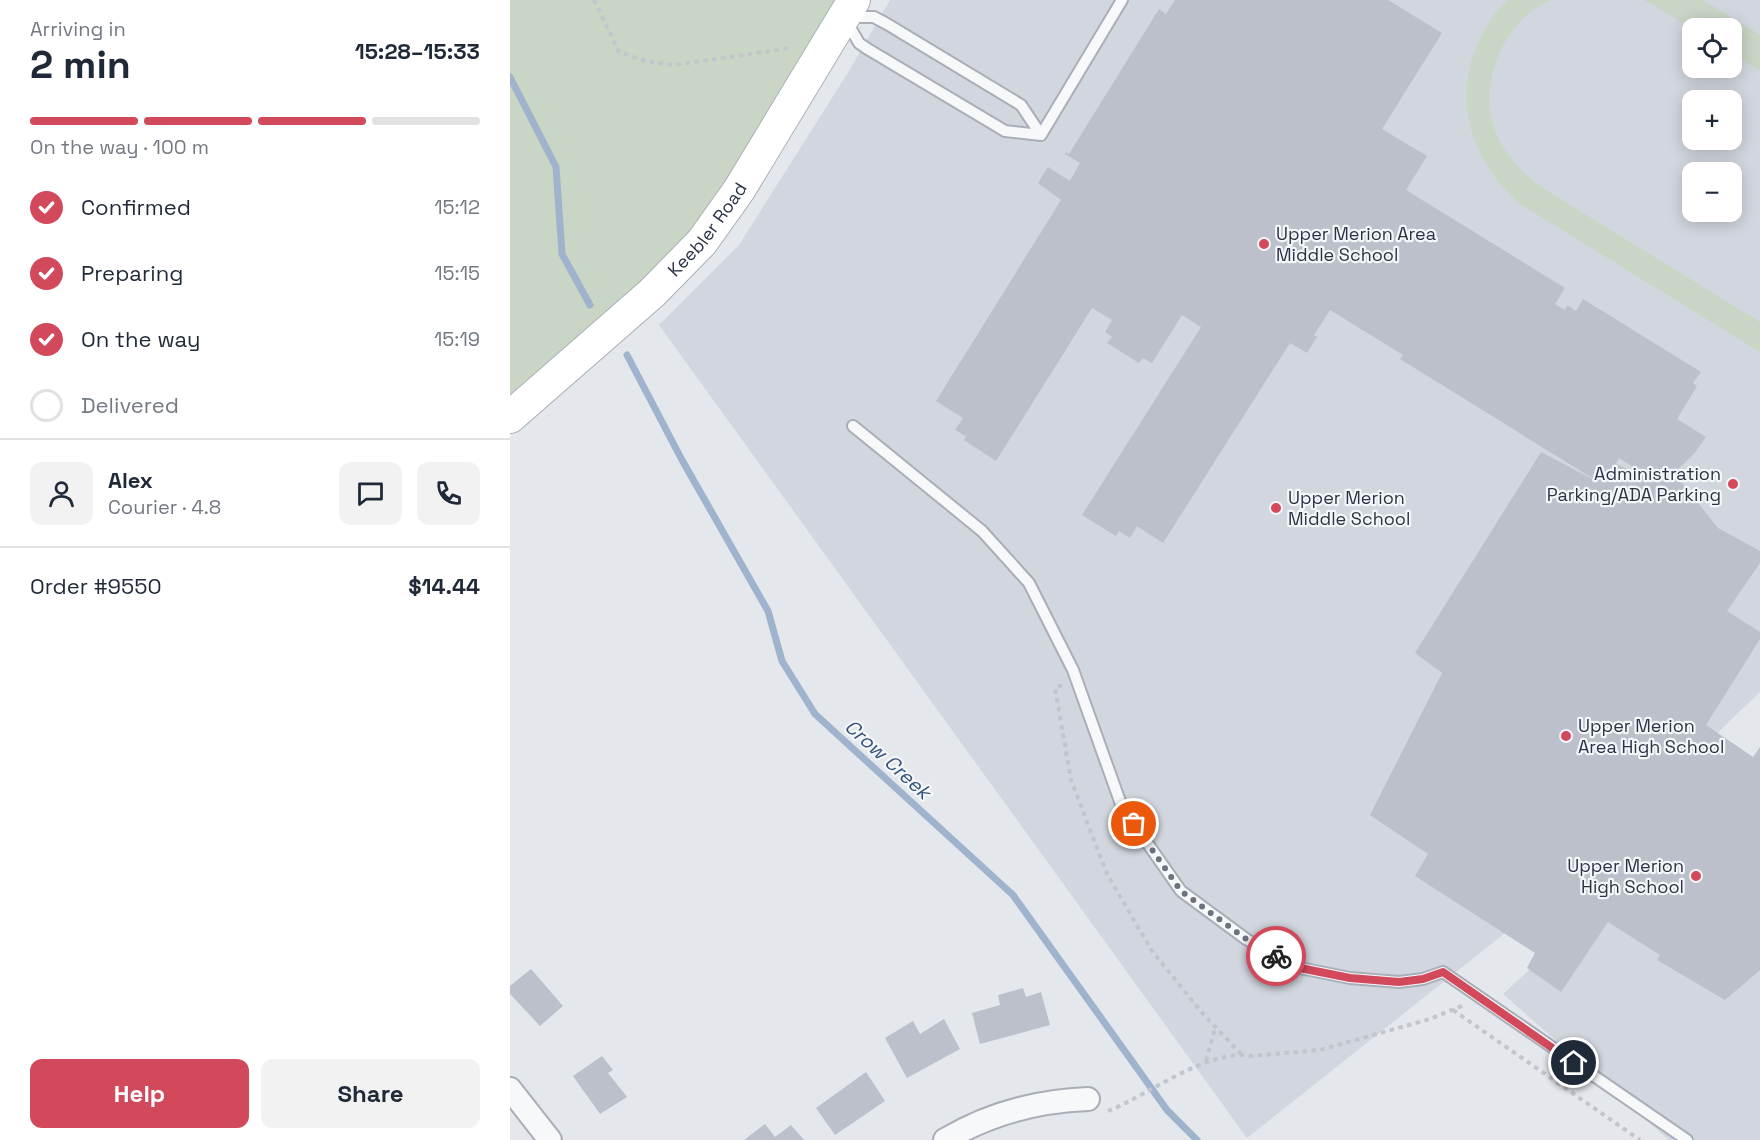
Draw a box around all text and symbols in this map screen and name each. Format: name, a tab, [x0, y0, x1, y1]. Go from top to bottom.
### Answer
text: Arriving in	[30, 16, 126, 42]
map controls	[1682, 18, 1742, 222]
button: locate	[1682, 18, 1742, 78]
text: 15:28–15:33	[355, 37, 480, 65]
text: 2 min	[30, 40, 131, 89]
button: +	[1682, 90, 1742, 150]
text: On the way · 100 m	[30, 134, 209, 160]
button: −	[1682, 162, 1742, 222]
street label: Keebler Road	[663, 178, 752, 281]
icon: check	[30, 191, 63, 224]
text: Confirmed	[81, 193, 191, 221]
text: 15:12	[434, 194, 480, 220]
place label: Upper Merion Area Middle School	[1276, 222, 1436, 266]
marker: Upper Merion Area Middle School	[1257, 237, 1271, 251]
icon: check	[30, 257, 63, 290]
text: Preparing	[81, 259, 183, 287]
text: 15:15	[434, 260, 480, 286]
icon: check	[30, 323, 63, 356]
text: On the way	[81, 325, 200, 353]
text: 15:19	[434, 326, 480, 352]
text: Delivered	[81, 391, 179, 419]
button: person	[30, 462, 93, 525]
button: chat	[339, 462, 402, 525]
button: phone	[417, 462, 480, 525]
place label: Administration Parking/ADA Parking	[1547, 462, 1721, 506]
text: Alex	[108, 466, 153, 494]
marker: Administration Parking/ADA Parking	[1726, 477, 1740, 491]
place label: Upper Merion Middle School	[1288, 486, 1410, 530]
text: Courier · 4.8	[108, 494, 221, 520]
marker: Upper Merion Middle School	[1269, 501, 1283, 515]
text: Order #9550	[30, 572, 162, 600]
text: $14.44	[408, 572, 480, 600]
water label: Crow Creek	[839, 713, 938, 806]
place label: Upper Merion Area High School	[1578, 714, 1724, 758]
marker: Upper Merion Area High School	[1559, 729, 1573, 743]
pin	[1108, 798, 1159, 849]
icon: bag	[1117, 807, 1150, 840]
place label: Upper Merion High School	[1567, 854, 1684, 898]
marker: Upper Merion High School	[1689, 869, 1703, 883]
courier	[1246, 926, 1306, 986]
icon: bike	[1260, 940, 1293, 973]
pin	[1548, 1037, 1599, 1088]
icon: home	[1557, 1046, 1590, 1079]
button: Help	[30, 1059, 249, 1128]
button: Share	[261, 1059, 480, 1128]

